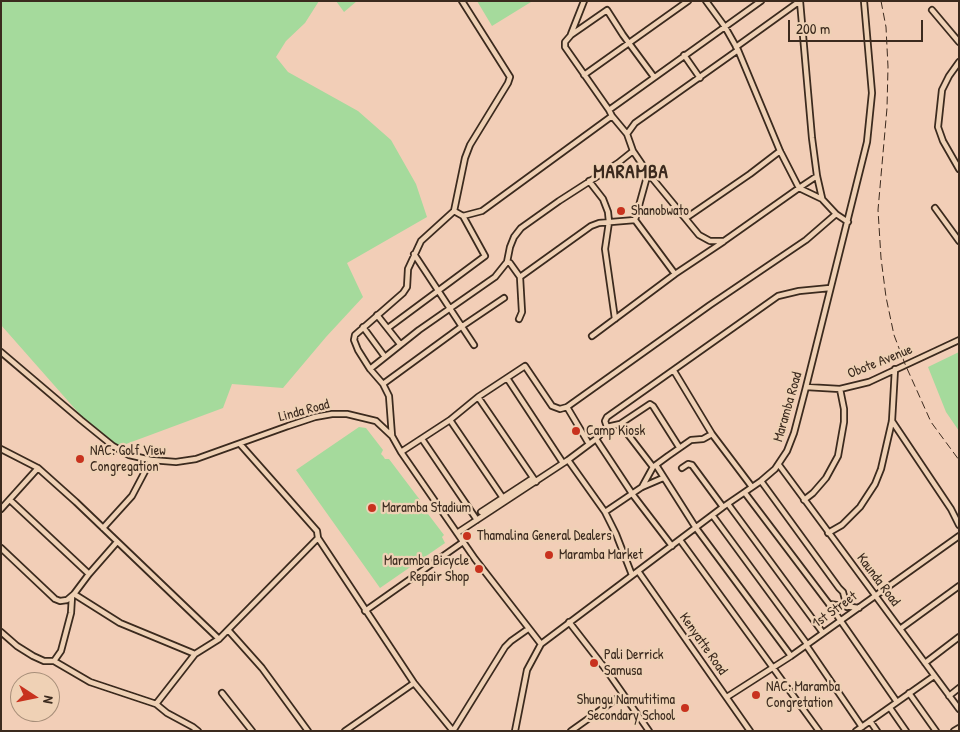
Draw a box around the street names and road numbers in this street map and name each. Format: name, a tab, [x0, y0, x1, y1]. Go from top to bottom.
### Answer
street label: Obote Avenue	[845, 341, 915, 383]
street label: Maramba Road	[770, 370, 806, 444]
street label: Linda Road	[277, 396, 331, 426]
street label: Kaunda Road	[853, 550, 903, 610]
street label: 1st Street	[809, 588, 861, 632]
street label: Kenyatte Road	[675, 610, 731, 678]

